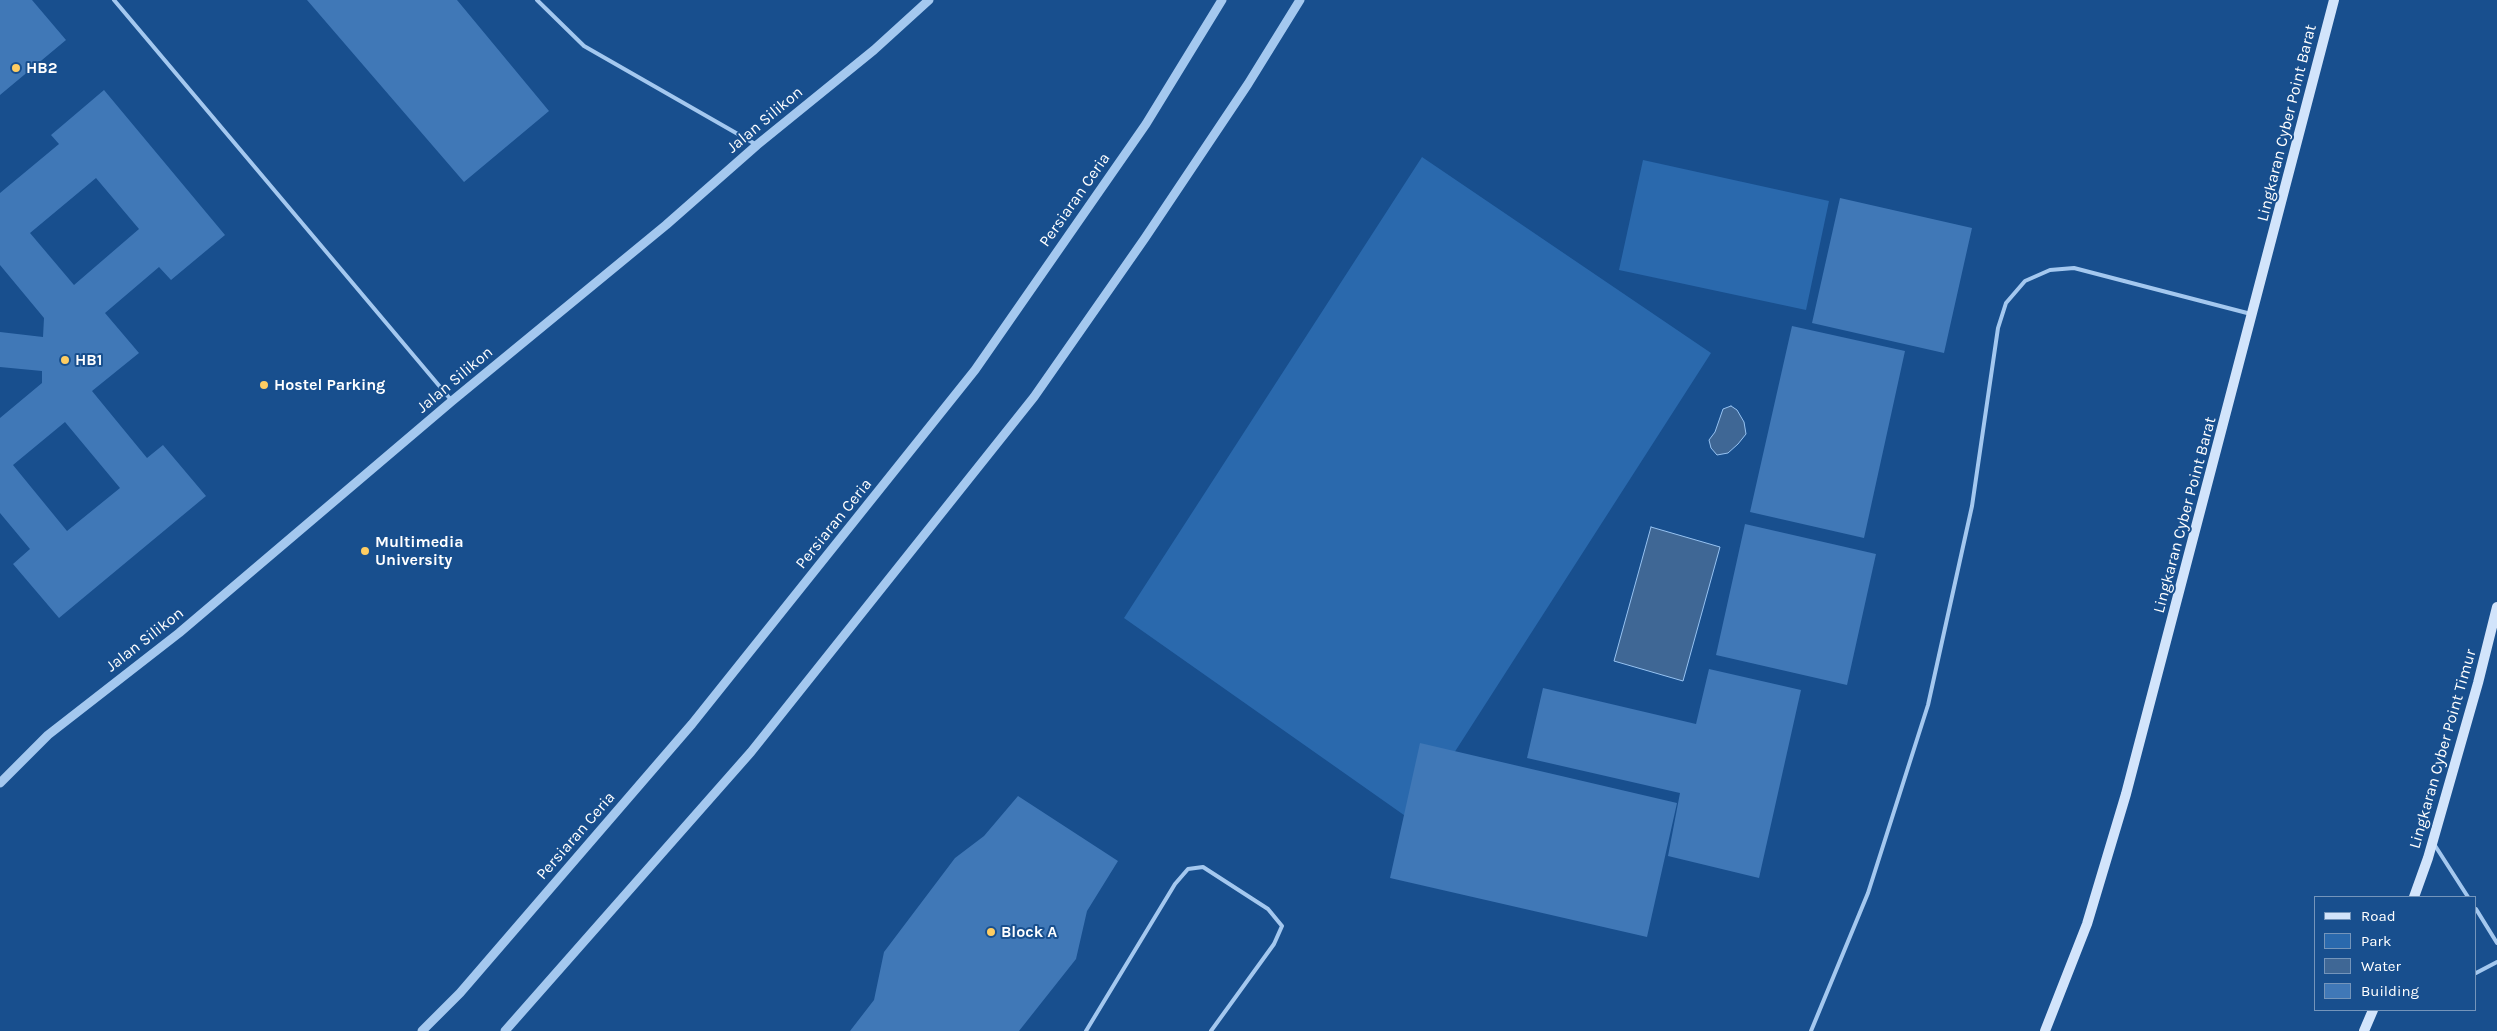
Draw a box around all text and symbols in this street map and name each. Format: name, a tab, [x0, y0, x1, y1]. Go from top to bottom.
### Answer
street label: Lingkaran Cyber Point Barat	[2253, 22, 2321, 224]
place label: HB2	[26, 58, 57, 78]
marker: HB2	[10, 62, 22, 74]
street label: Jalan Silikon	[723, 83, 807, 157]
street label: Persiaran Ceria	[1036, 149, 1114, 251]
street label: Jalan Silikon	[413, 343, 497, 417]
place label: HB1	[75, 350, 102, 370]
marker: HB1	[59, 354, 71, 366]
place label: Hostel Parking	[274, 375, 385, 395]
marker: Hostel Parking	[258, 379, 270, 391]
street label: Lingkaran Cyber Point Barat	[2150, 415, 2220, 615]
street label: Persiaran Ceria	[792, 475, 876, 573]
place label: Multimedia University	[375, 532, 464, 570]
marker: Multimedia University	[359, 545, 371, 557]
street label: Jalan Silikon	[102, 604, 188, 676]
street label: Lingkaran Cyber Point Timur	[2405, 647, 2481, 851]
street label: Persiaran Ceria	[533, 788, 619, 884]
legend	[2314, 896, 2477, 1011]
text: Road	[2361, 907, 2396, 925]
place label: Block A	[1001, 922, 1057, 942]
marker: Block A	[985, 926, 997, 938]
text: Park	[2361, 932, 2391, 950]
text: Water	[2361, 957, 2401, 975]
text: Building	[2361, 982, 2419, 1000]

